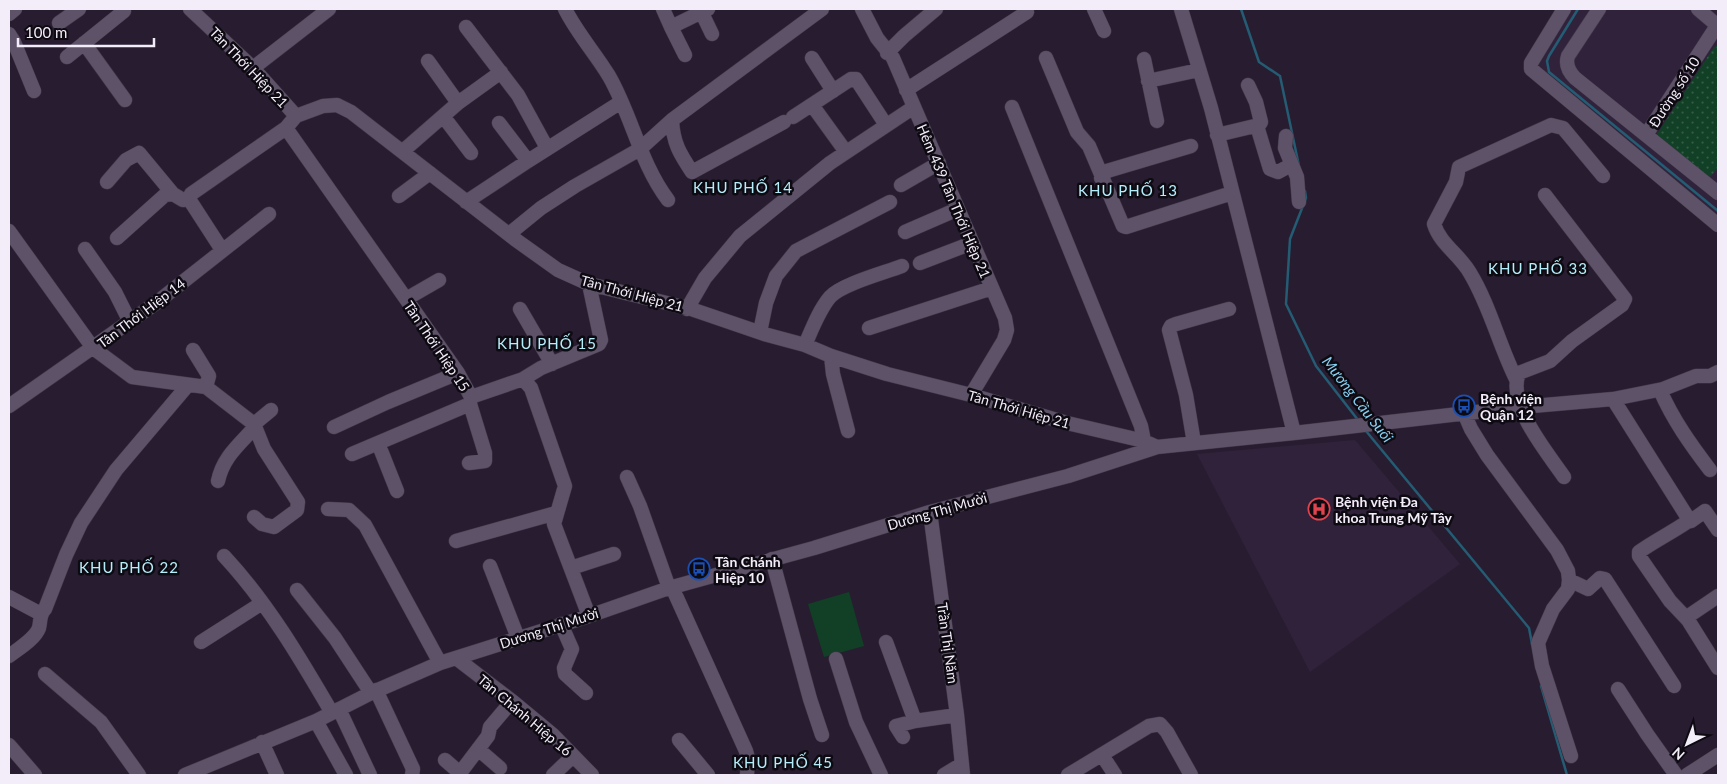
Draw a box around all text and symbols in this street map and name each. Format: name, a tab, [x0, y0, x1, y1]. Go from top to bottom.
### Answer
scale bar	[18, 15, 154, 47]
text: 100 m	[25, 23, 67, 41]
street label: Tân Thới Hiệp 21	[206, 23, 292, 111]
street label: Đường số 10	[1645, 54, 1703, 130]
street label: Hẻm 439 Tân Thới Hiệp 21	[914, 121, 994, 281]
district label: KHU PHỐ 14	[693, 177, 793, 196]
district label: KHU PHỐ 13	[1078, 180, 1178, 199]
district label: KHU PHỐ 33	[1488, 258, 1588, 277]
street label: Tân Thới Hiệp 21	[579, 271, 685, 315]
street label: Tân Thới Hiệp 14	[94, 274, 188, 352]
street label: Tân Thới Hiệp 15	[400, 298, 474, 394]
district label: KHU PHỐ 15	[497, 333, 597, 352]
water label: Mương Cầu Suối	[1319, 352, 1397, 446]
street label: Tân Thới Hiệp 21	[966, 386, 1072, 432]
place label: Bệnh viện Quận 12	[1480, 390, 1542, 423]
bus stop icon: Bệnh viện Quận 12	[1452, 394, 1476, 418]
street label: Dương Thị Mười	[885, 489, 989, 533]
place label: Bệnh viện Đa khoa Trung Mỹ Tây	[1335, 493, 1453, 526]
hospital icon: Bệnh viện Đa khoa Trung Mỹ Tây	[1307, 497, 1331, 521]
place label: Tân Chánh Hiệp 10	[715, 553, 781, 586]
district label: KHU PHỐ 22	[79, 557, 179, 576]
bus stop icon: Tân Chánh Hiệp 10	[687, 557, 711, 581]
street label: Trần Thị Năm	[934, 601, 962, 685]
street label: Dương Thị Mười	[498, 604, 600, 652]
street label: Tân Chánh Hiệp 16	[474, 671, 576, 759]
north arrow	[1662, 719, 1712, 769]
text: N	[1668, 744, 1688, 764]
district label: KHU PHỐ 45	[733, 752, 833, 771]

